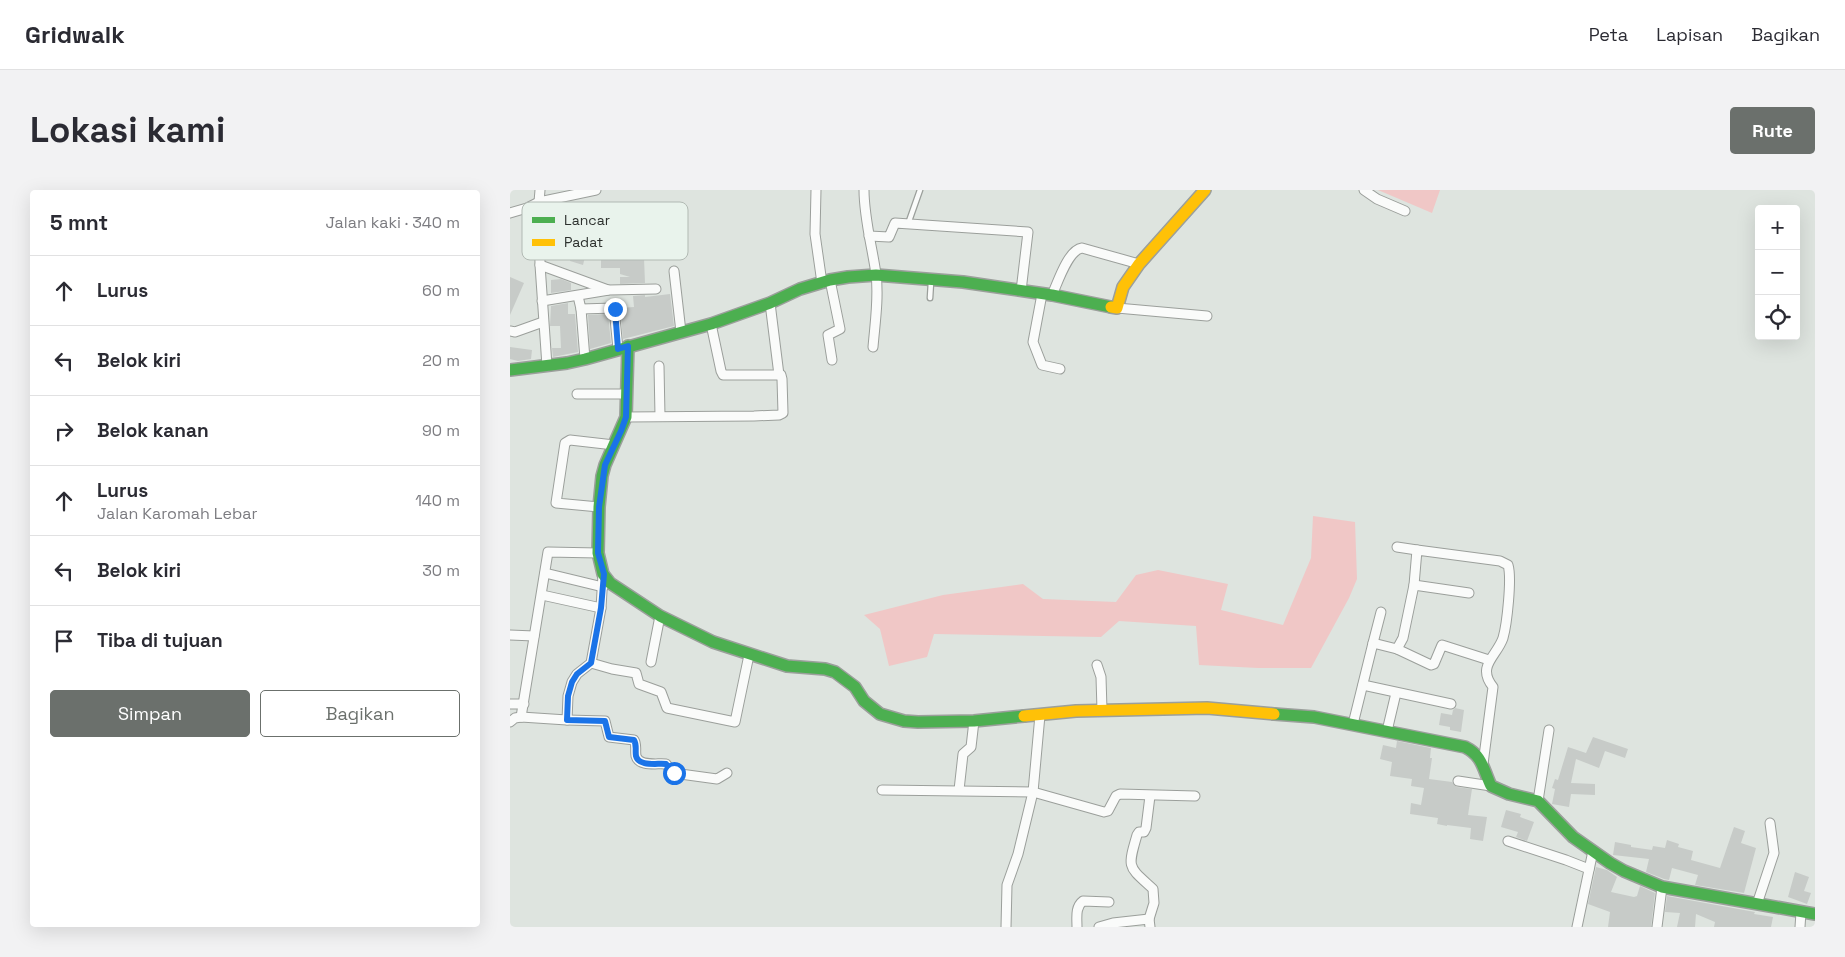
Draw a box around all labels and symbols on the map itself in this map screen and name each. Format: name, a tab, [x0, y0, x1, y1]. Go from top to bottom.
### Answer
legend	[522, 202, 688, 260]
text: Lancar	[564, 211, 610, 229]
text: Padat	[564, 233, 603, 251]
route end	[604, 298, 627, 321]
route start	[663, 762, 686, 785]

